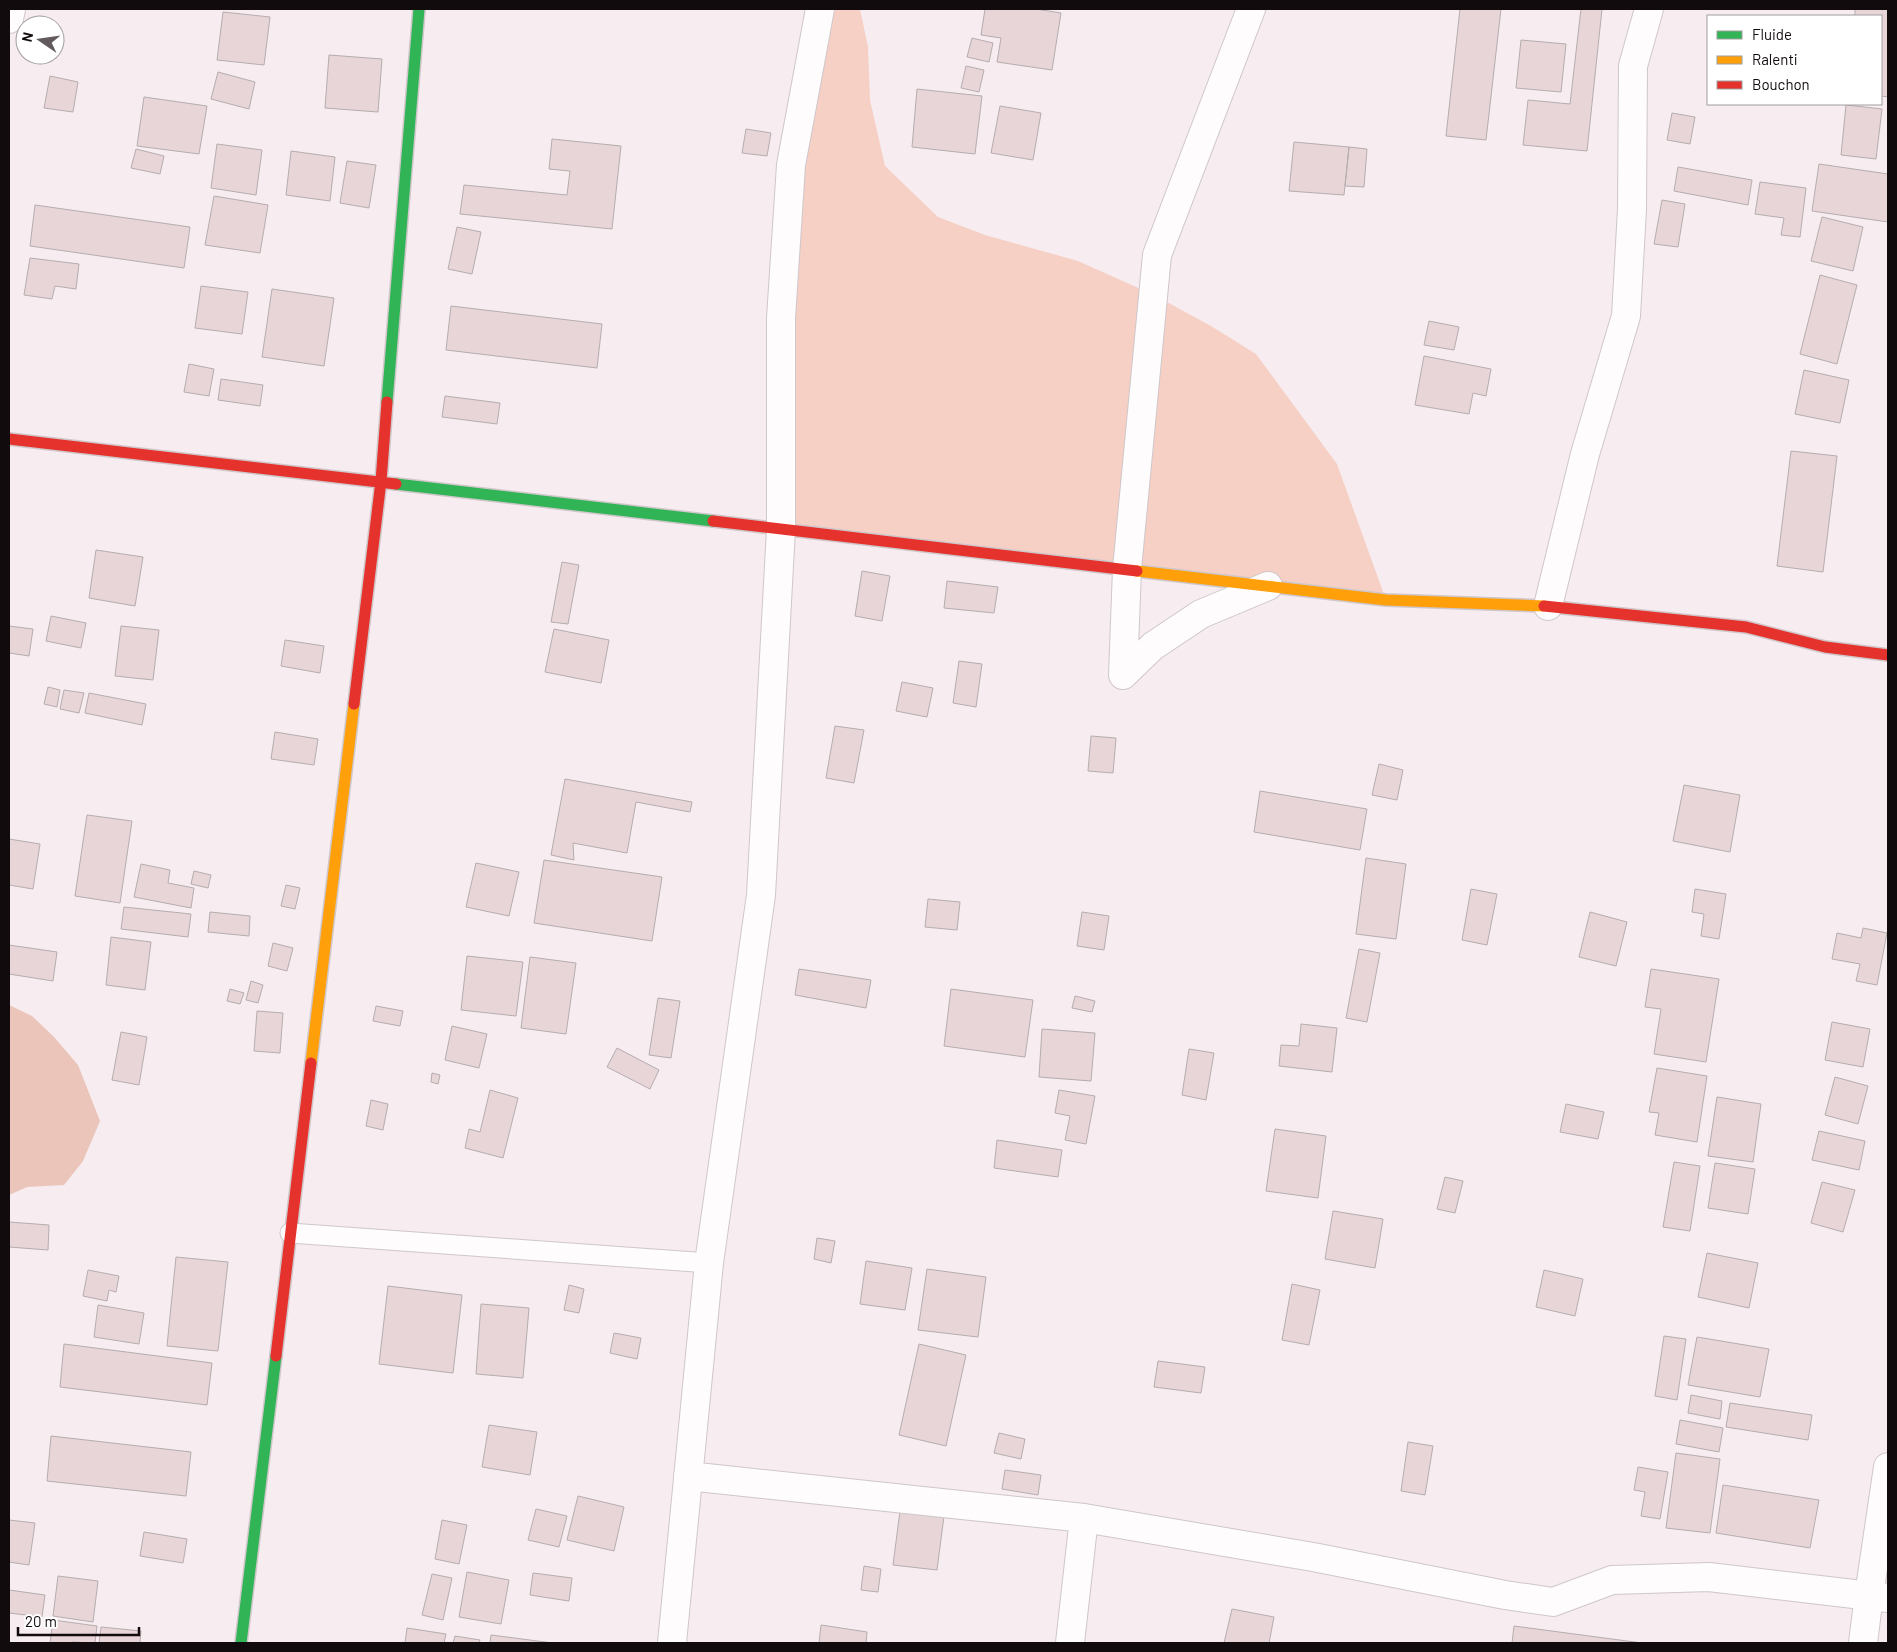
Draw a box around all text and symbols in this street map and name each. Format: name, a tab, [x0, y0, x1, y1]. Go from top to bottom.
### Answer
north arrow	[15, 15, 65, 65]
legend	[1707, 15, 1882, 105]
text: Fluide	[1752, 25, 1792, 43]
text: N	[18, 31, 36, 43]
text: Ralenti	[1752, 50, 1798, 68]
text: Bouchon	[1752, 75, 1810, 93]
scale bar	[18, 1604, 139, 1636]
text: 20 m	[25, 1612, 57, 1630]

